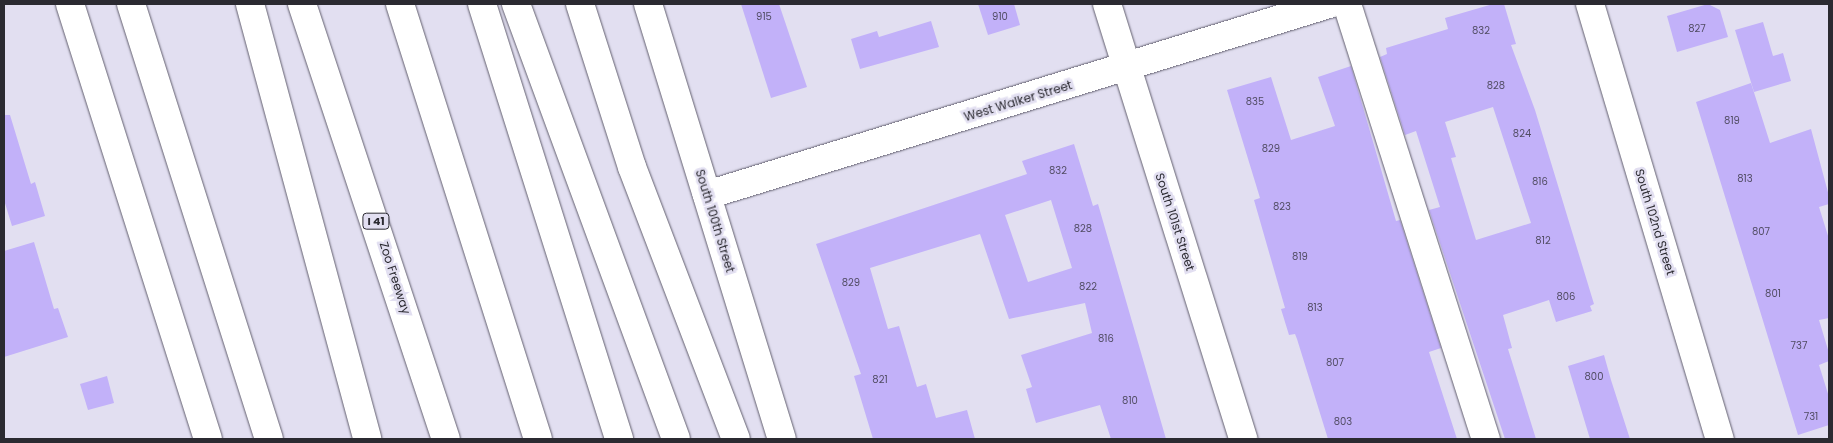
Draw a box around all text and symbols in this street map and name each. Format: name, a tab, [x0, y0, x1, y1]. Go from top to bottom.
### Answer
house number: 915	[756, 11, 772, 23]
house number: 910	[992, 11, 1008, 23]
house number: 827	[1688, 23, 1706, 35]
house number: 832	[1472, 25, 1490, 37]
street label: West Walker Street	[962, 78, 1074, 124]
house number: 828	[1487, 80, 1505, 92]
house number: 835	[1246, 96, 1264, 108]
house number: 819	[1724, 115, 1740, 127]
house number: 824	[1513, 128, 1531, 140]
house number: 829	[1262, 143, 1280, 155]
house number: 832	[1049, 165, 1067, 177]
street label: South 102nd Street	[1632, 167, 1678, 277]
street label: South 100th Street	[692, 168, 738, 274]
street label: South 101st Street	[1152, 171, 1198, 273]
house number: 813	[1737, 173, 1753, 185]
house number: 816	[1532, 176, 1548, 188]
house number: 823	[1273, 201, 1291, 213]
road number: I 41	[362, 212, 390, 230]
house number: 828	[1074, 223, 1092, 235]
house number: 807	[1752, 226, 1770, 238]
house number: 812	[1535, 235, 1551, 247]
street label: Zoo Freeway	[377, 240, 413, 316]
house number: 819	[1292, 251, 1308, 263]
house number: 829	[842, 277, 860, 289]
house number: 822	[1079, 281, 1097, 293]
house number: 801	[1765, 288, 1781, 300]
house number: 806	[1557, 291, 1575, 303]
house number: 813	[1307, 302, 1323, 314]
house number: 816	[1098, 333, 1114, 345]
house number: 737	[1791, 340, 1807, 352]
house number: 807	[1326, 357, 1344, 369]
house number: 800	[1585, 371, 1603, 383]
house number: 821	[872, 374, 888, 386]
house number: 810	[1122, 395, 1138, 407]
house number: 731	[1804, 411, 1818, 423]
house number: 803	[1334, 416, 1352, 428]

